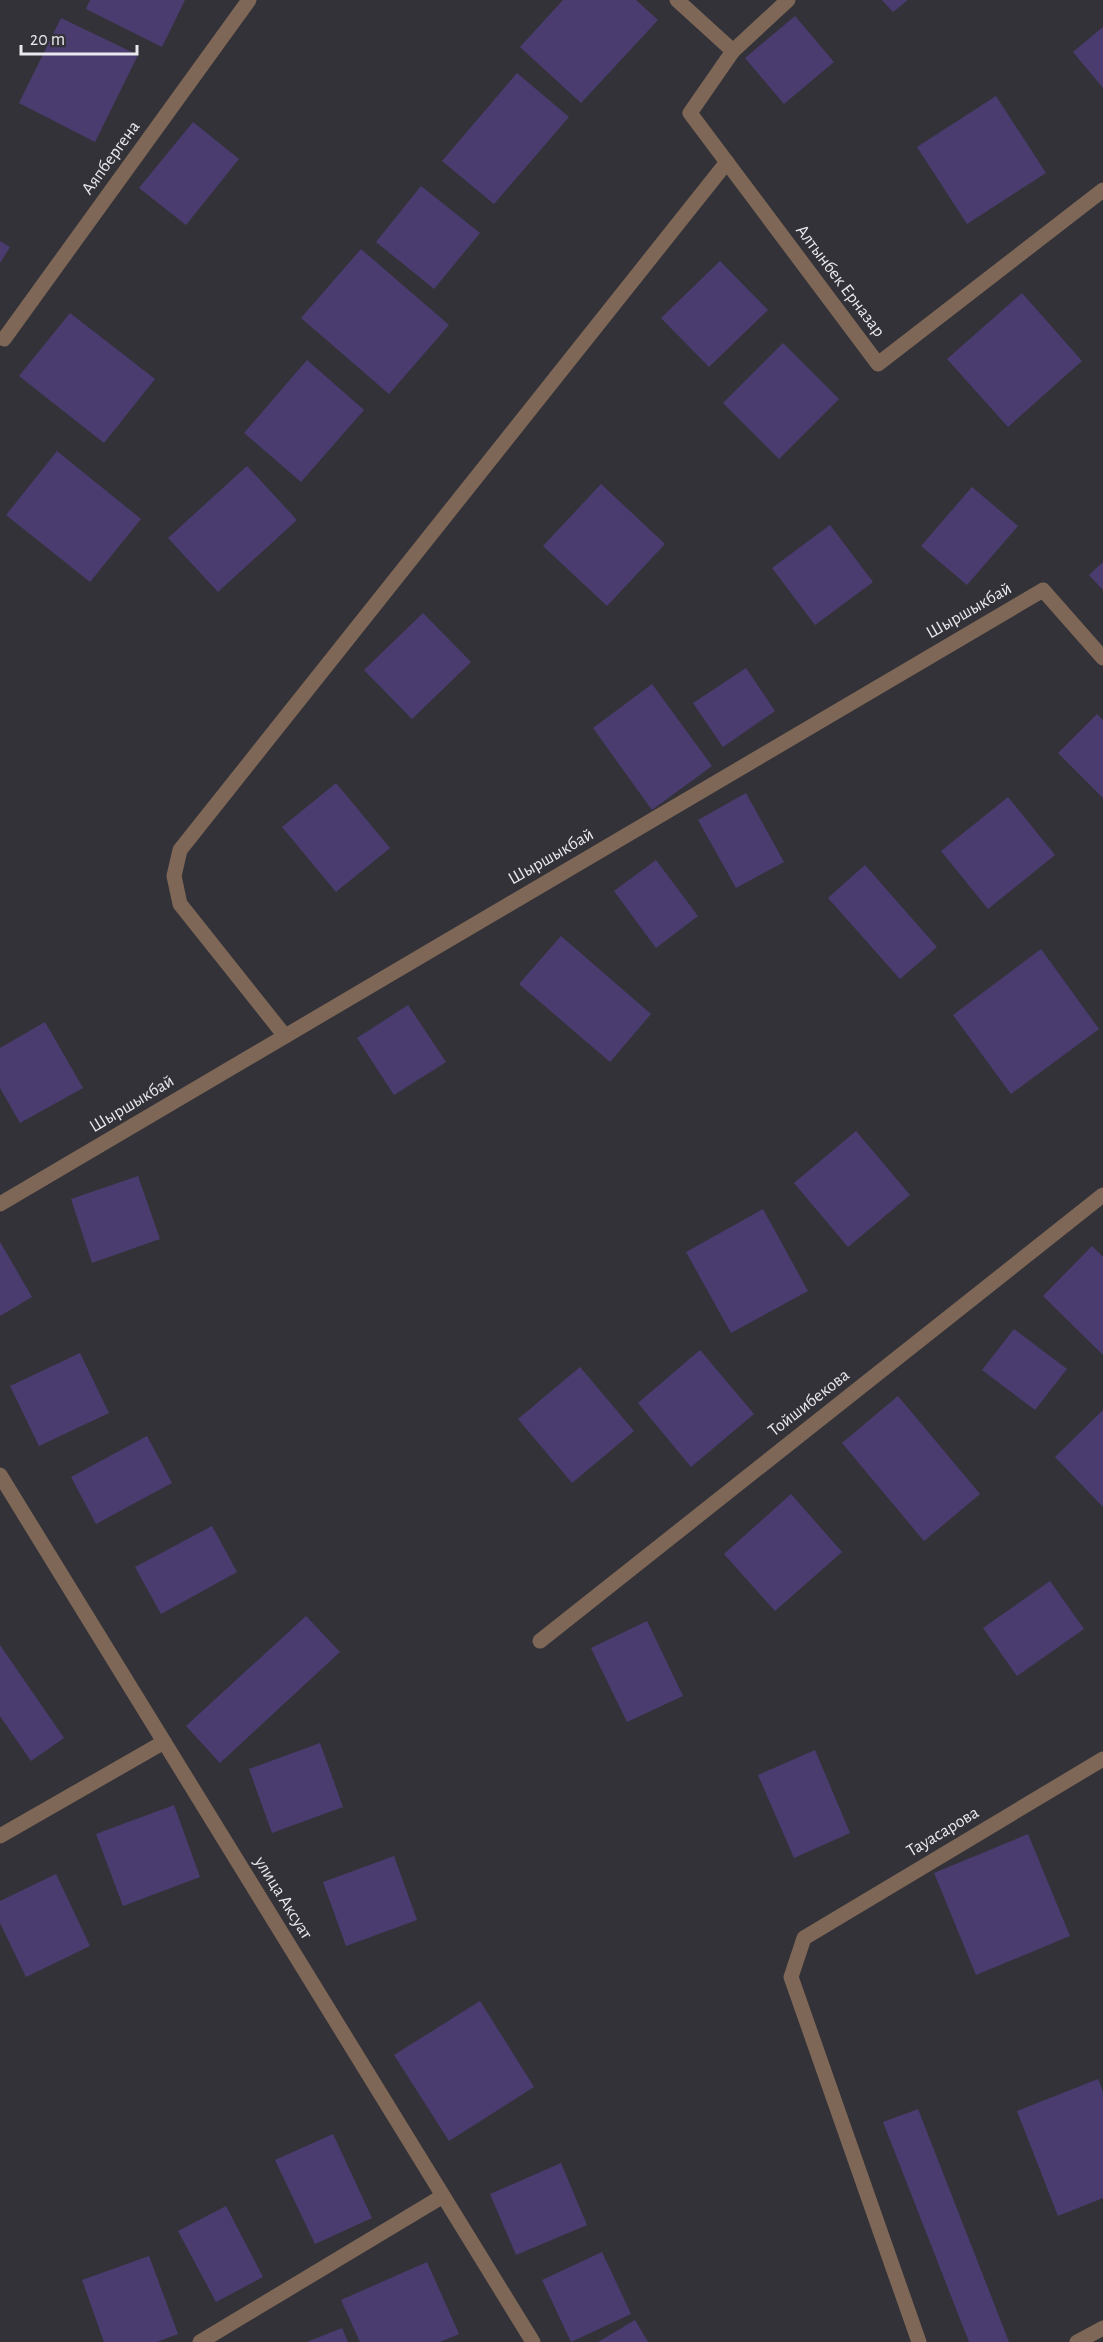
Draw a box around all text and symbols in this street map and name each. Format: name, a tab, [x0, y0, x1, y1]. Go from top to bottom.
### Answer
scale bar	[21, 18, 136, 56]
text: 20 m	[30, 31, 65, 49]
street label: Аяпбергена	[78, 117, 144, 198]
street label: Алтынбек Ерназар	[792, 221, 889, 340]
street label: Шыршыкбай	[923, 579, 1015, 643]
street label: Шыршыкбай	[505, 825, 597, 889]
street label: Шыршыкбай	[86, 1071, 177, 1136]
street label: Тойшибекова	[764, 1365, 853, 1440]
street label: Тауасарова	[904, 1804, 982, 1860]
street label: улица Аксуат	[250, 1853, 316, 1943]

